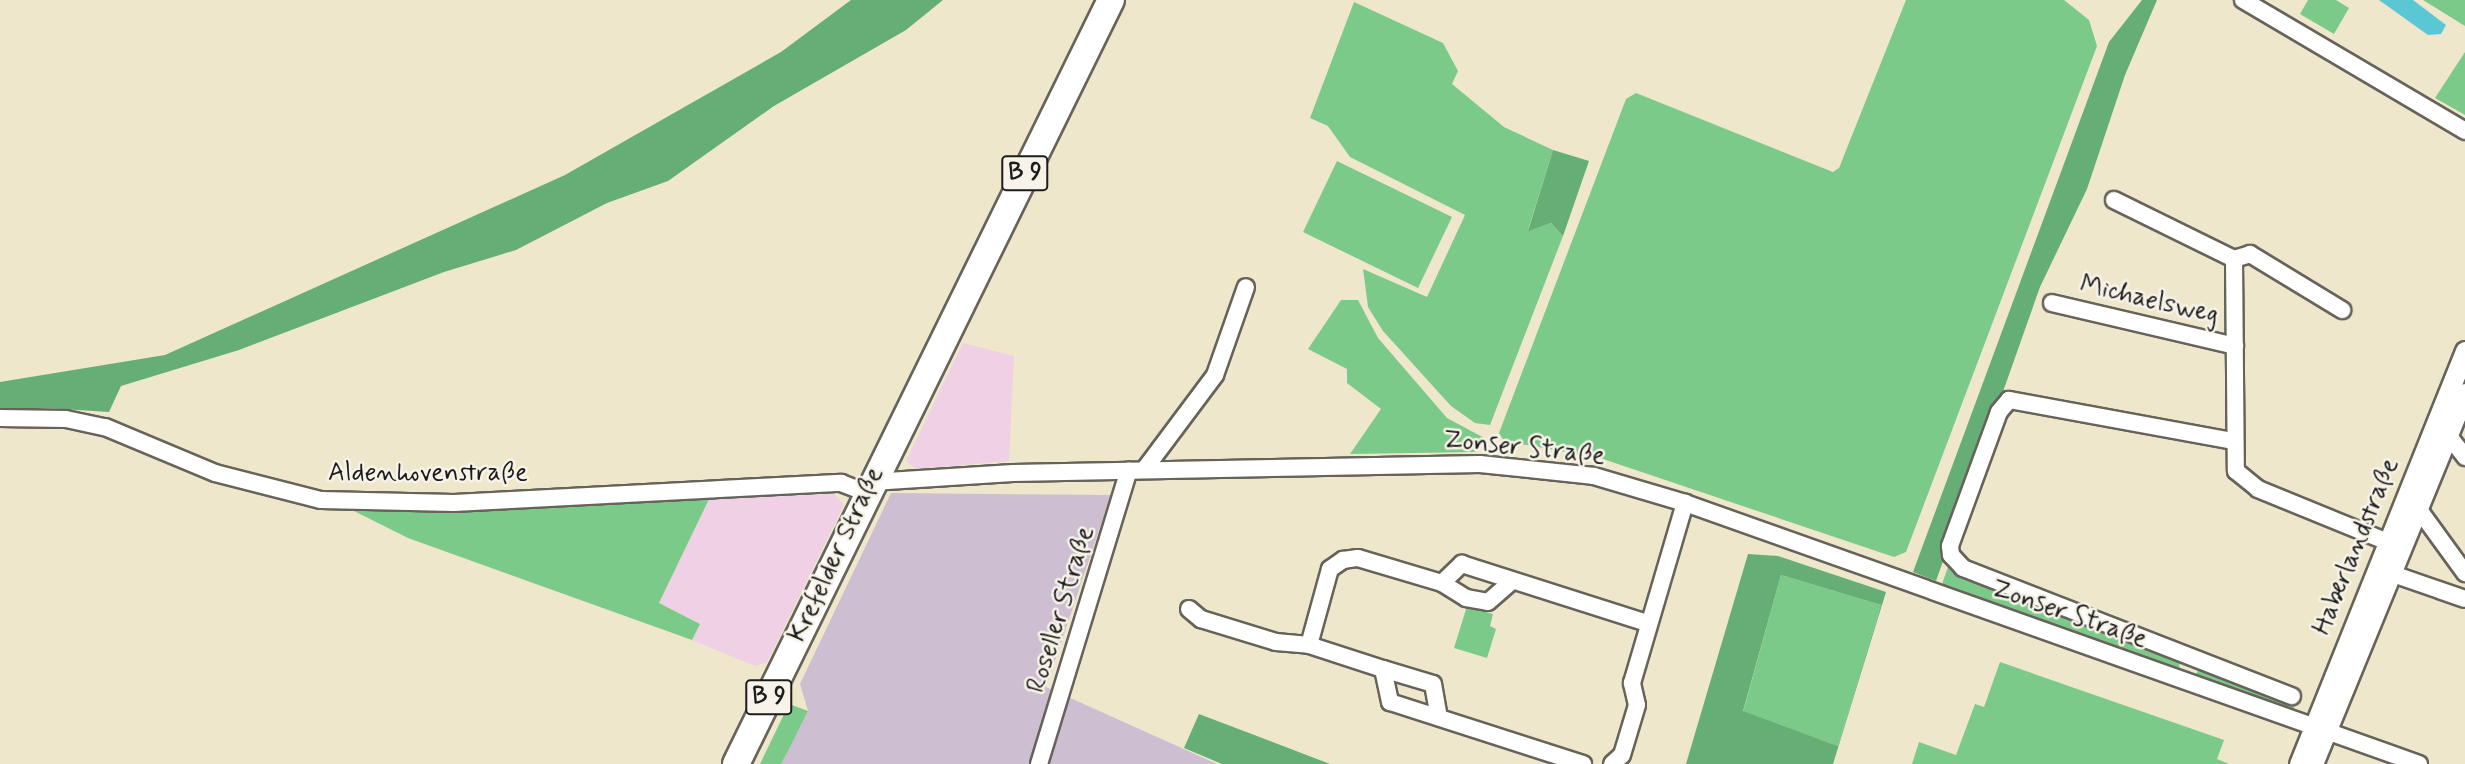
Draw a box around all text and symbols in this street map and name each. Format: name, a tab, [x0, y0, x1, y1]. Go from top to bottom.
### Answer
road number: B 9	[1000, 153, 1050, 194]
street label: Michaelsweg	[2077, 270, 2221, 332]
street label: Zonser Straße	[1442, 425, 1606, 473]
street label: Haberlandstraße	[2307, 454, 2407, 640]
street label: Aldenhovenstraße	[328, 458, 528, 490]
street label: Krefelder Straße	[783, 462, 891, 648]
street label: Roseller Straße	[1023, 525, 1101, 695]
street label: Zonser Straße	[1987, 574, 2151, 656]
road number: B 9	[744, 676, 794, 718]

